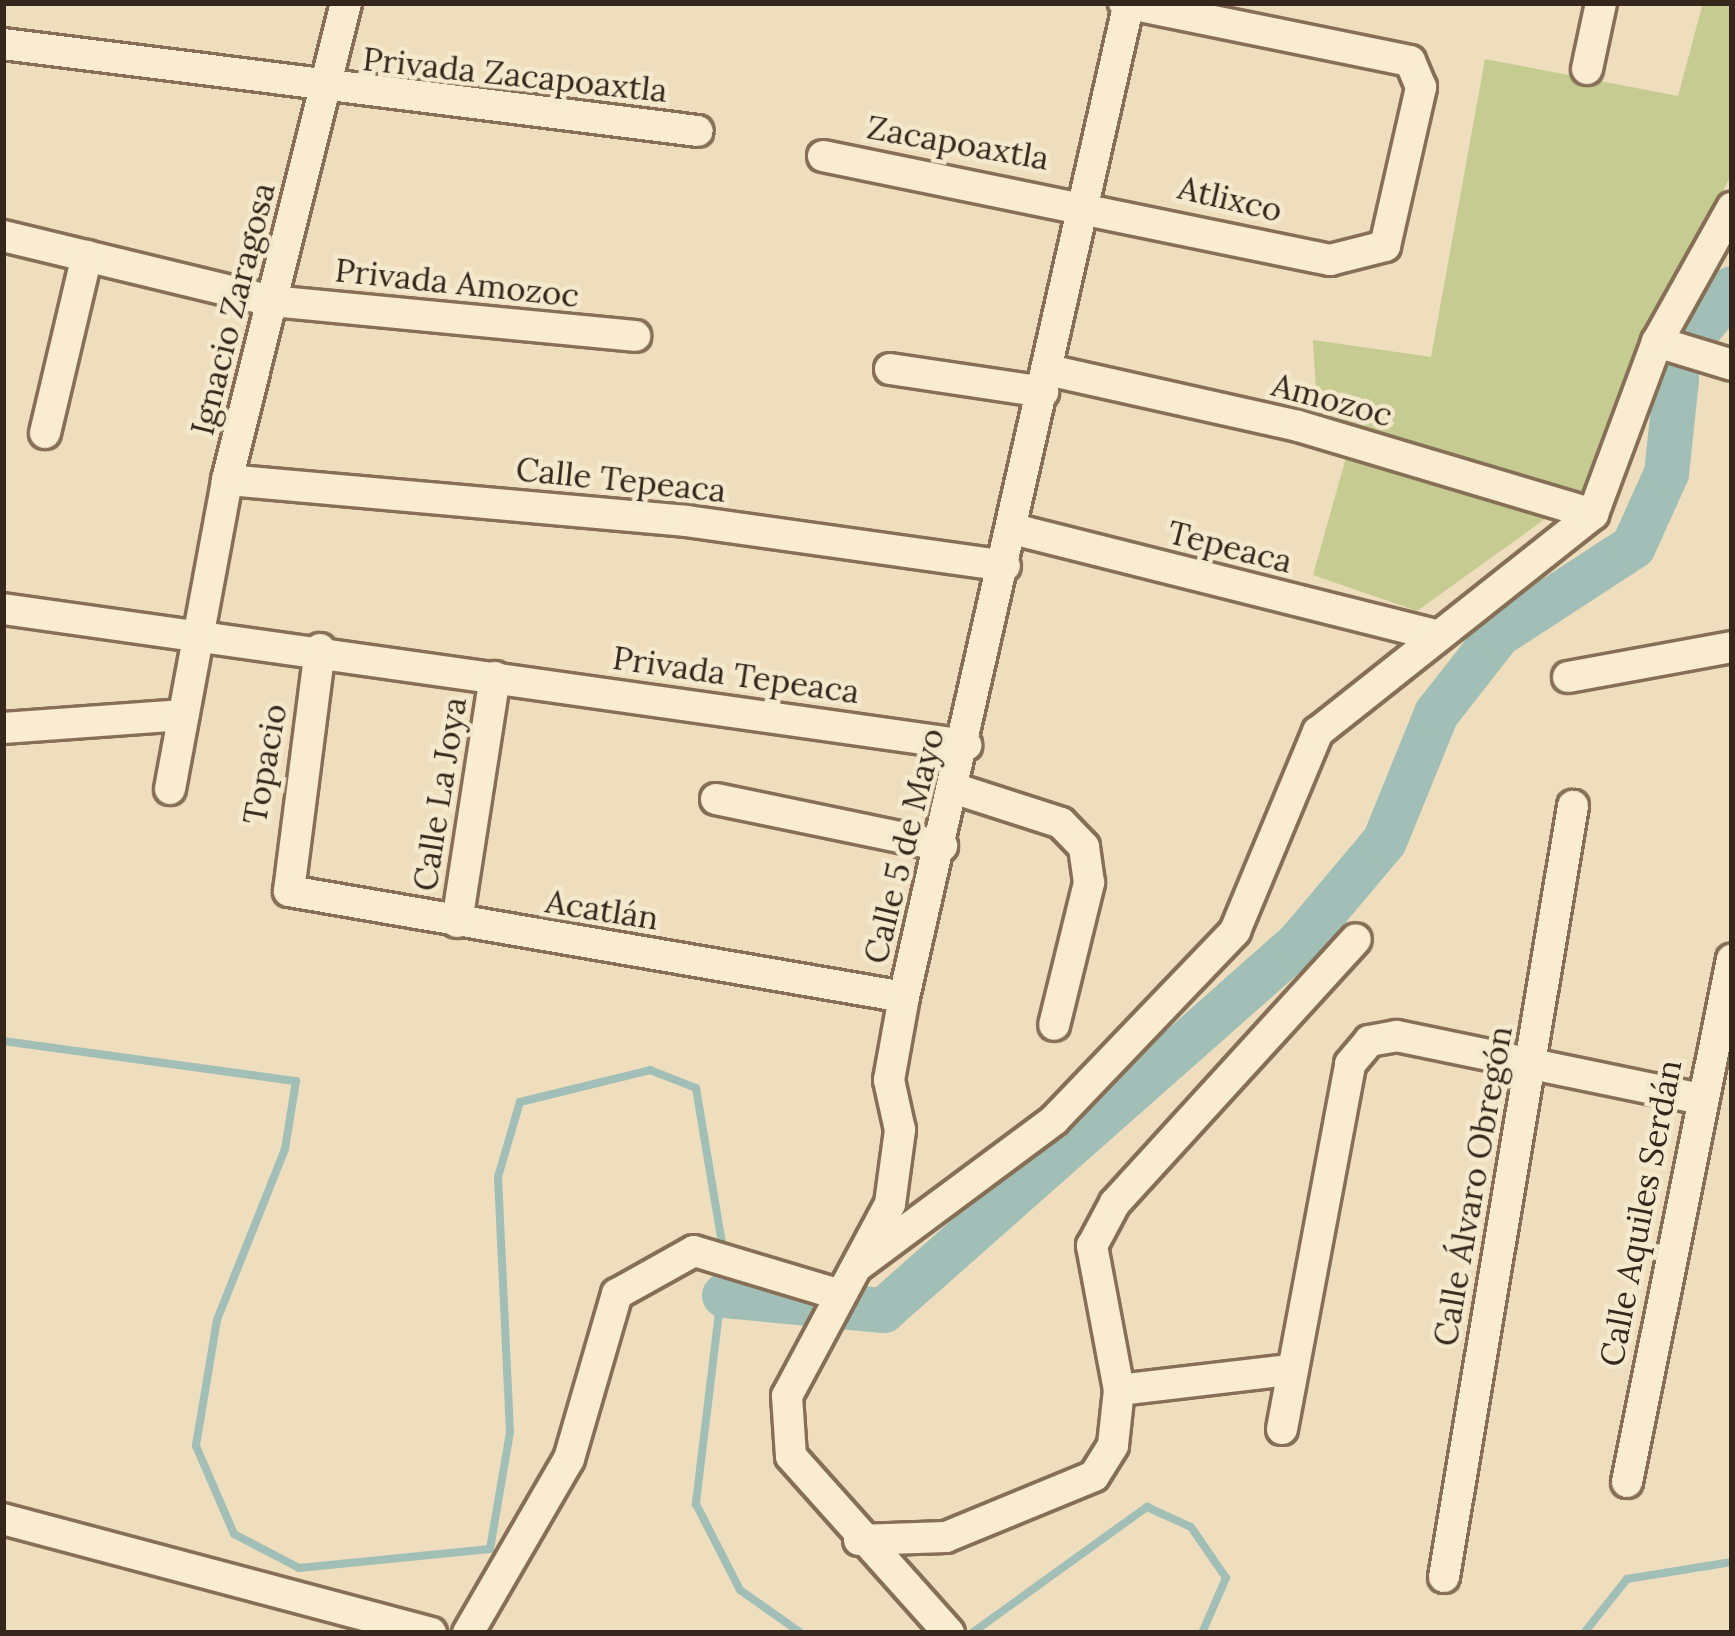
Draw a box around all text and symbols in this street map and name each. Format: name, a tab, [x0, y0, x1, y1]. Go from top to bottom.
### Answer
street label: Privada Zacapoaxtla	[361, 39, 669, 111]
street label: Zacapoaxtla	[864, 108, 1052, 178]
street label: Atlixco	[1174, 168, 1286, 230]
street label: Ignacio Zaragosa	[183, 179, 283, 439]
street label: Privada Amozoc	[333, 250, 581, 316]
street label: Amozoc	[1267, 365, 1397, 435]
street label: Calle Tepeaca	[514, 449, 728, 511]
street label: Tepeaca	[1164, 512, 1296, 582]
street label: Privada Tepeaca	[610, 638, 862, 712]
street label: Calle La Joya	[405, 694, 475, 894]
street label: Topacio	[235, 701, 295, 827]
street label: Calle 5 de Mayo	[856, 724, 952, 968]
street label: Acatlán	[543, 882, 661, 938]
street label: Calle Álvaro Obregón	[1425, 1023, 1521, 1349]
street label: Calle Aquiles Serdán	[1592, 1056, 1690, 1370]

